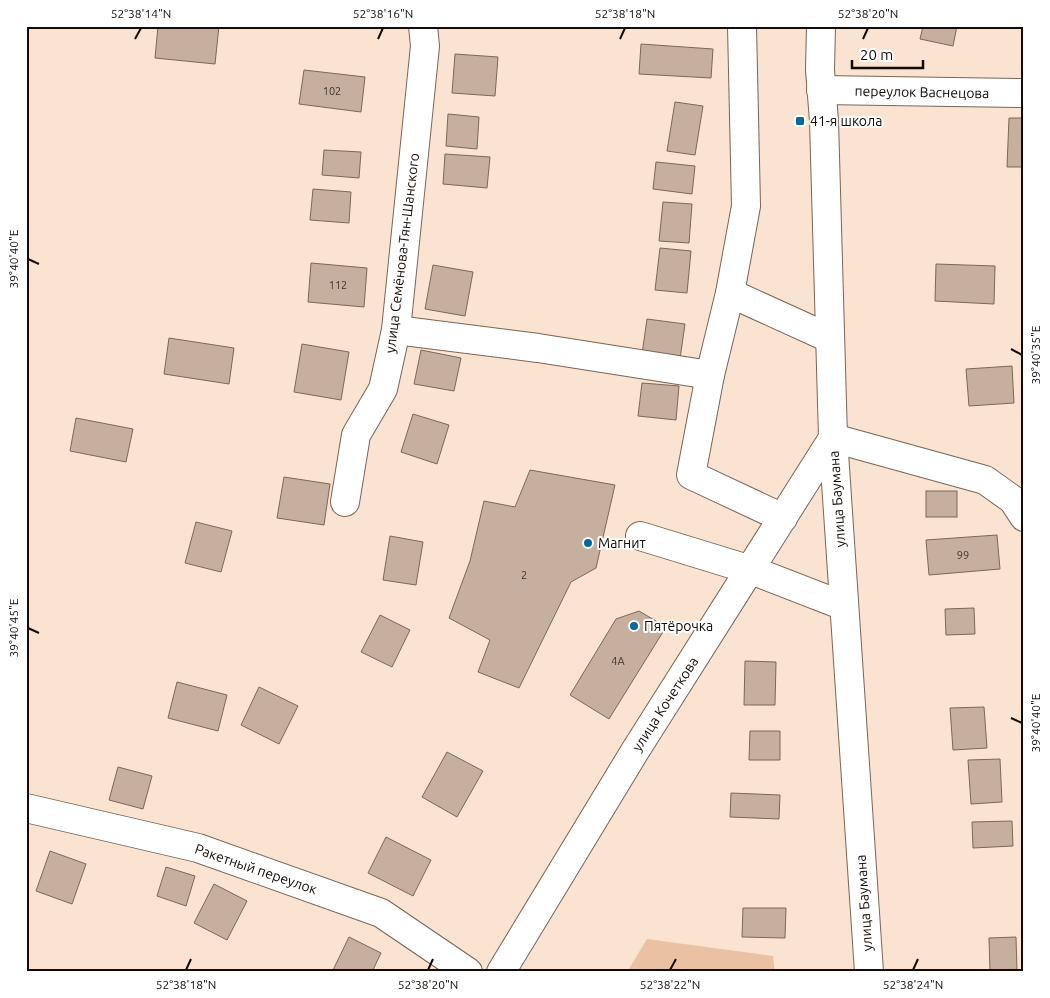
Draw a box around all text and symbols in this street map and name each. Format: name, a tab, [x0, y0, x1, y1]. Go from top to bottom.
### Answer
text: 52°38'14"N	[111, 7, 171, 20]
text: 52°38'16"N	[353, 7, 413, 20]
text: 52°38'18"N	[595, 7, 655, 20]
text: 52°38'20"N	[838, 7, 898, 20]
scale bar	[852, 38, 924, 70]
text: 20 m	[860, 46, 893, 63]
street label: переулок Васнецова	[854, 83, 990, 101]
house number: 102	[323, 85, 341, 97]
place label: 41-я школа	[810, 113, 882, 129]
marker: 41-я школа	[794, 115, 806, 127]
street label: улица Семёнова-Тян-Шанского	[382, 152, 422, 354]
text: 39°40'40"E	[7, 229, 20, 288]
house number: 112	[329, 279, 347, 291]
text: 39°40'35"E	[1029, 325, 1042, 384]
street label: улица Баумана	[826, 450, 848, 548]
place label: Магнит	[598, 535, 646, 551]
marker: Магнит	[582, 537, 594, 549]
house number: 99	[957, 549, 969, 561]
house number: 2	[521, 569, 527, 581]
text: 39°40'45"E	[7, 598, 20, 657]
place label: Пятёрочка	[644, 618, 713, 634]
marker: Пятёрочка	[628, 620, 640, 632]
street label: улица Кочеткова	[628, 654, 702, 754]
house number: 4А	[611, 655, 626, 667]
text: 39°40'40"E	[1029, 693, 1042, 752]
street label: Ракетный переулок	[193, 841, 319, 897]
street label: улица Баумана	[853, 854, 875, 952]
text: 52°38'18"N	[156, 978, 216, 991]
text: 52°38'20"N	[398, 978, 458, 991]
text: 52°38'22"N	[640, 978, 700, 991]
text: 52°38'24"N	[883, 978, 943, 991]

